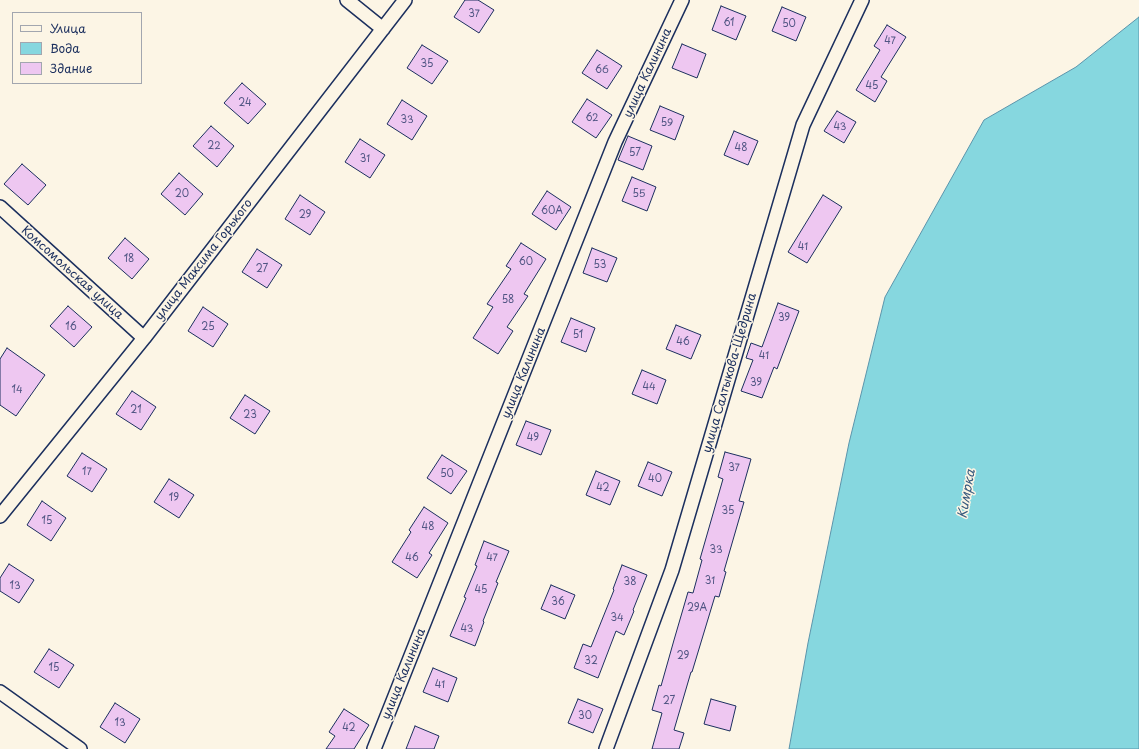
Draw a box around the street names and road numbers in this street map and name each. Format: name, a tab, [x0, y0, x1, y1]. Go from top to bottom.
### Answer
street label: улица Калинина	[621, 26, 675, 120]
street label: улица Максима Горького	[152, 197, 256, 323]
street label: Комсомольская улица	[18, 224, 126, 322]
street label: улица Салтыкова-Щедрина	[700, 291, 760, 455]
street label: улица Калинина	[499, 325, 549, 421]
street label: улица Калинина	[379, 626, 429, 722]

